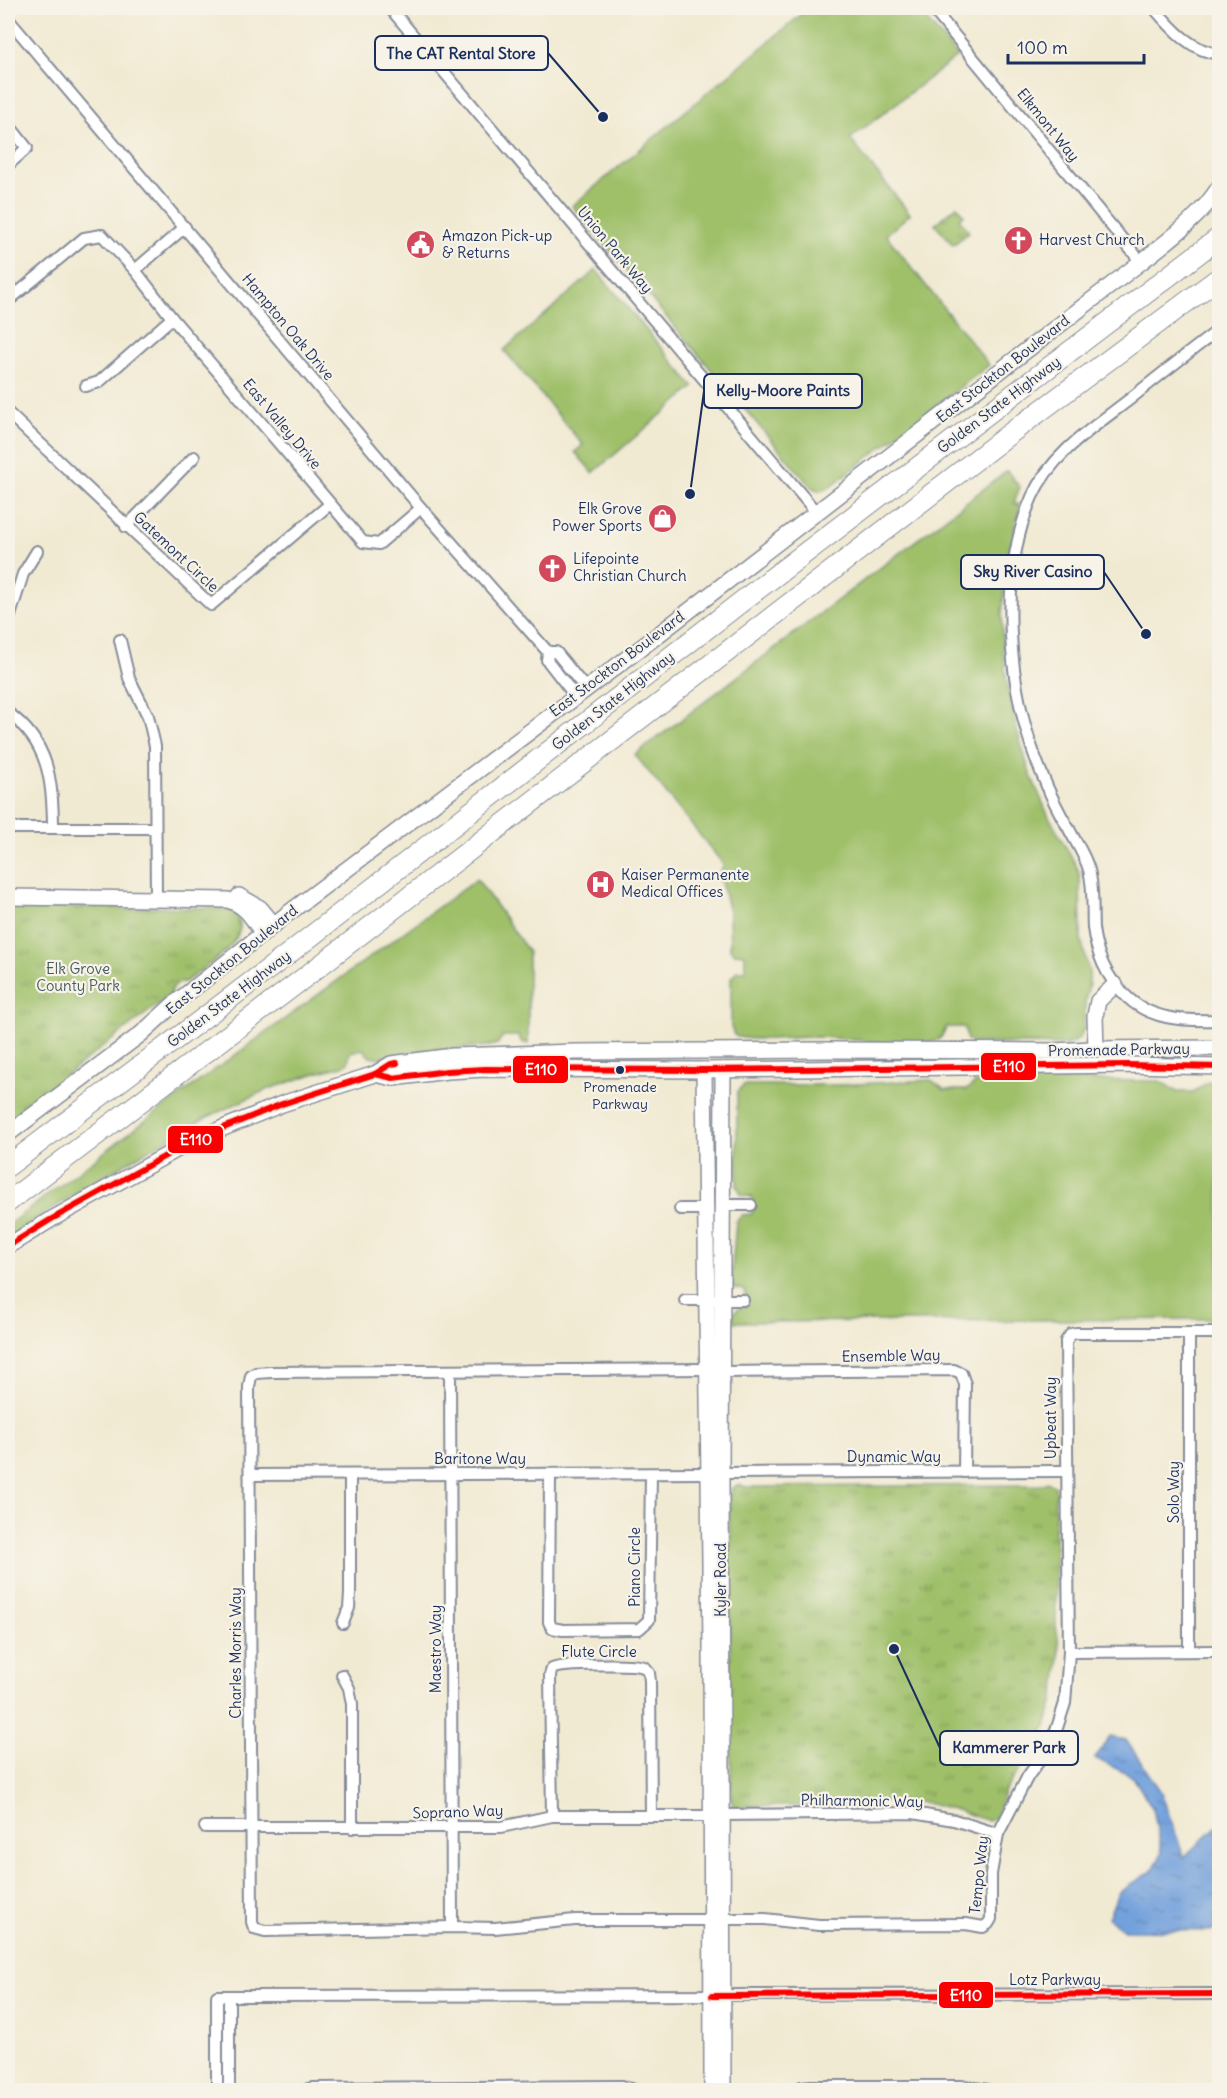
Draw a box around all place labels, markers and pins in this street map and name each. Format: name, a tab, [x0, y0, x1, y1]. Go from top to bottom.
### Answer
callout: The CAT Rental Store	[375, 36, 548, 70]
church icon: Harvest Church	[1002, 224, 1034, 256]
place label: Amazon Pick-up & Returns	[442, 226, 552, 262]
public building icon: Amazon Pick-up & Returns	[405, 229, 437, 261]
place label: Harvest Church	[1039, 230, 1145, 249]
callout: Kelly-Moore Paints	[704, 374, 862, 408]
place label: Elk Grove Power Sports	[552, 499, 642, 535]
shop icon: Elk Grove Power Sports	[647, 502, 679, 534]
place label: Lifepointe Christian Church	[573, 549, 687, 585]
church icon: Lifepointe Christian Church	[536, 552, 568, 584]
callout: Sky River Casino	[961, 555, 1104, 589]
place label: Kaiser Permanente Medical Offices	[621, 865, 749, 901]
hospital icon: Kaiser Permanente Medical Offices	[584, 868, 616, 900]
marker: Promenade Parkway	[614, 1064, 626, 1076]
place label: Promenade Parkway	[583, 1078, 657, 1113]
callout: Kammerer Park	[940, 1731, 1078, 1765]

